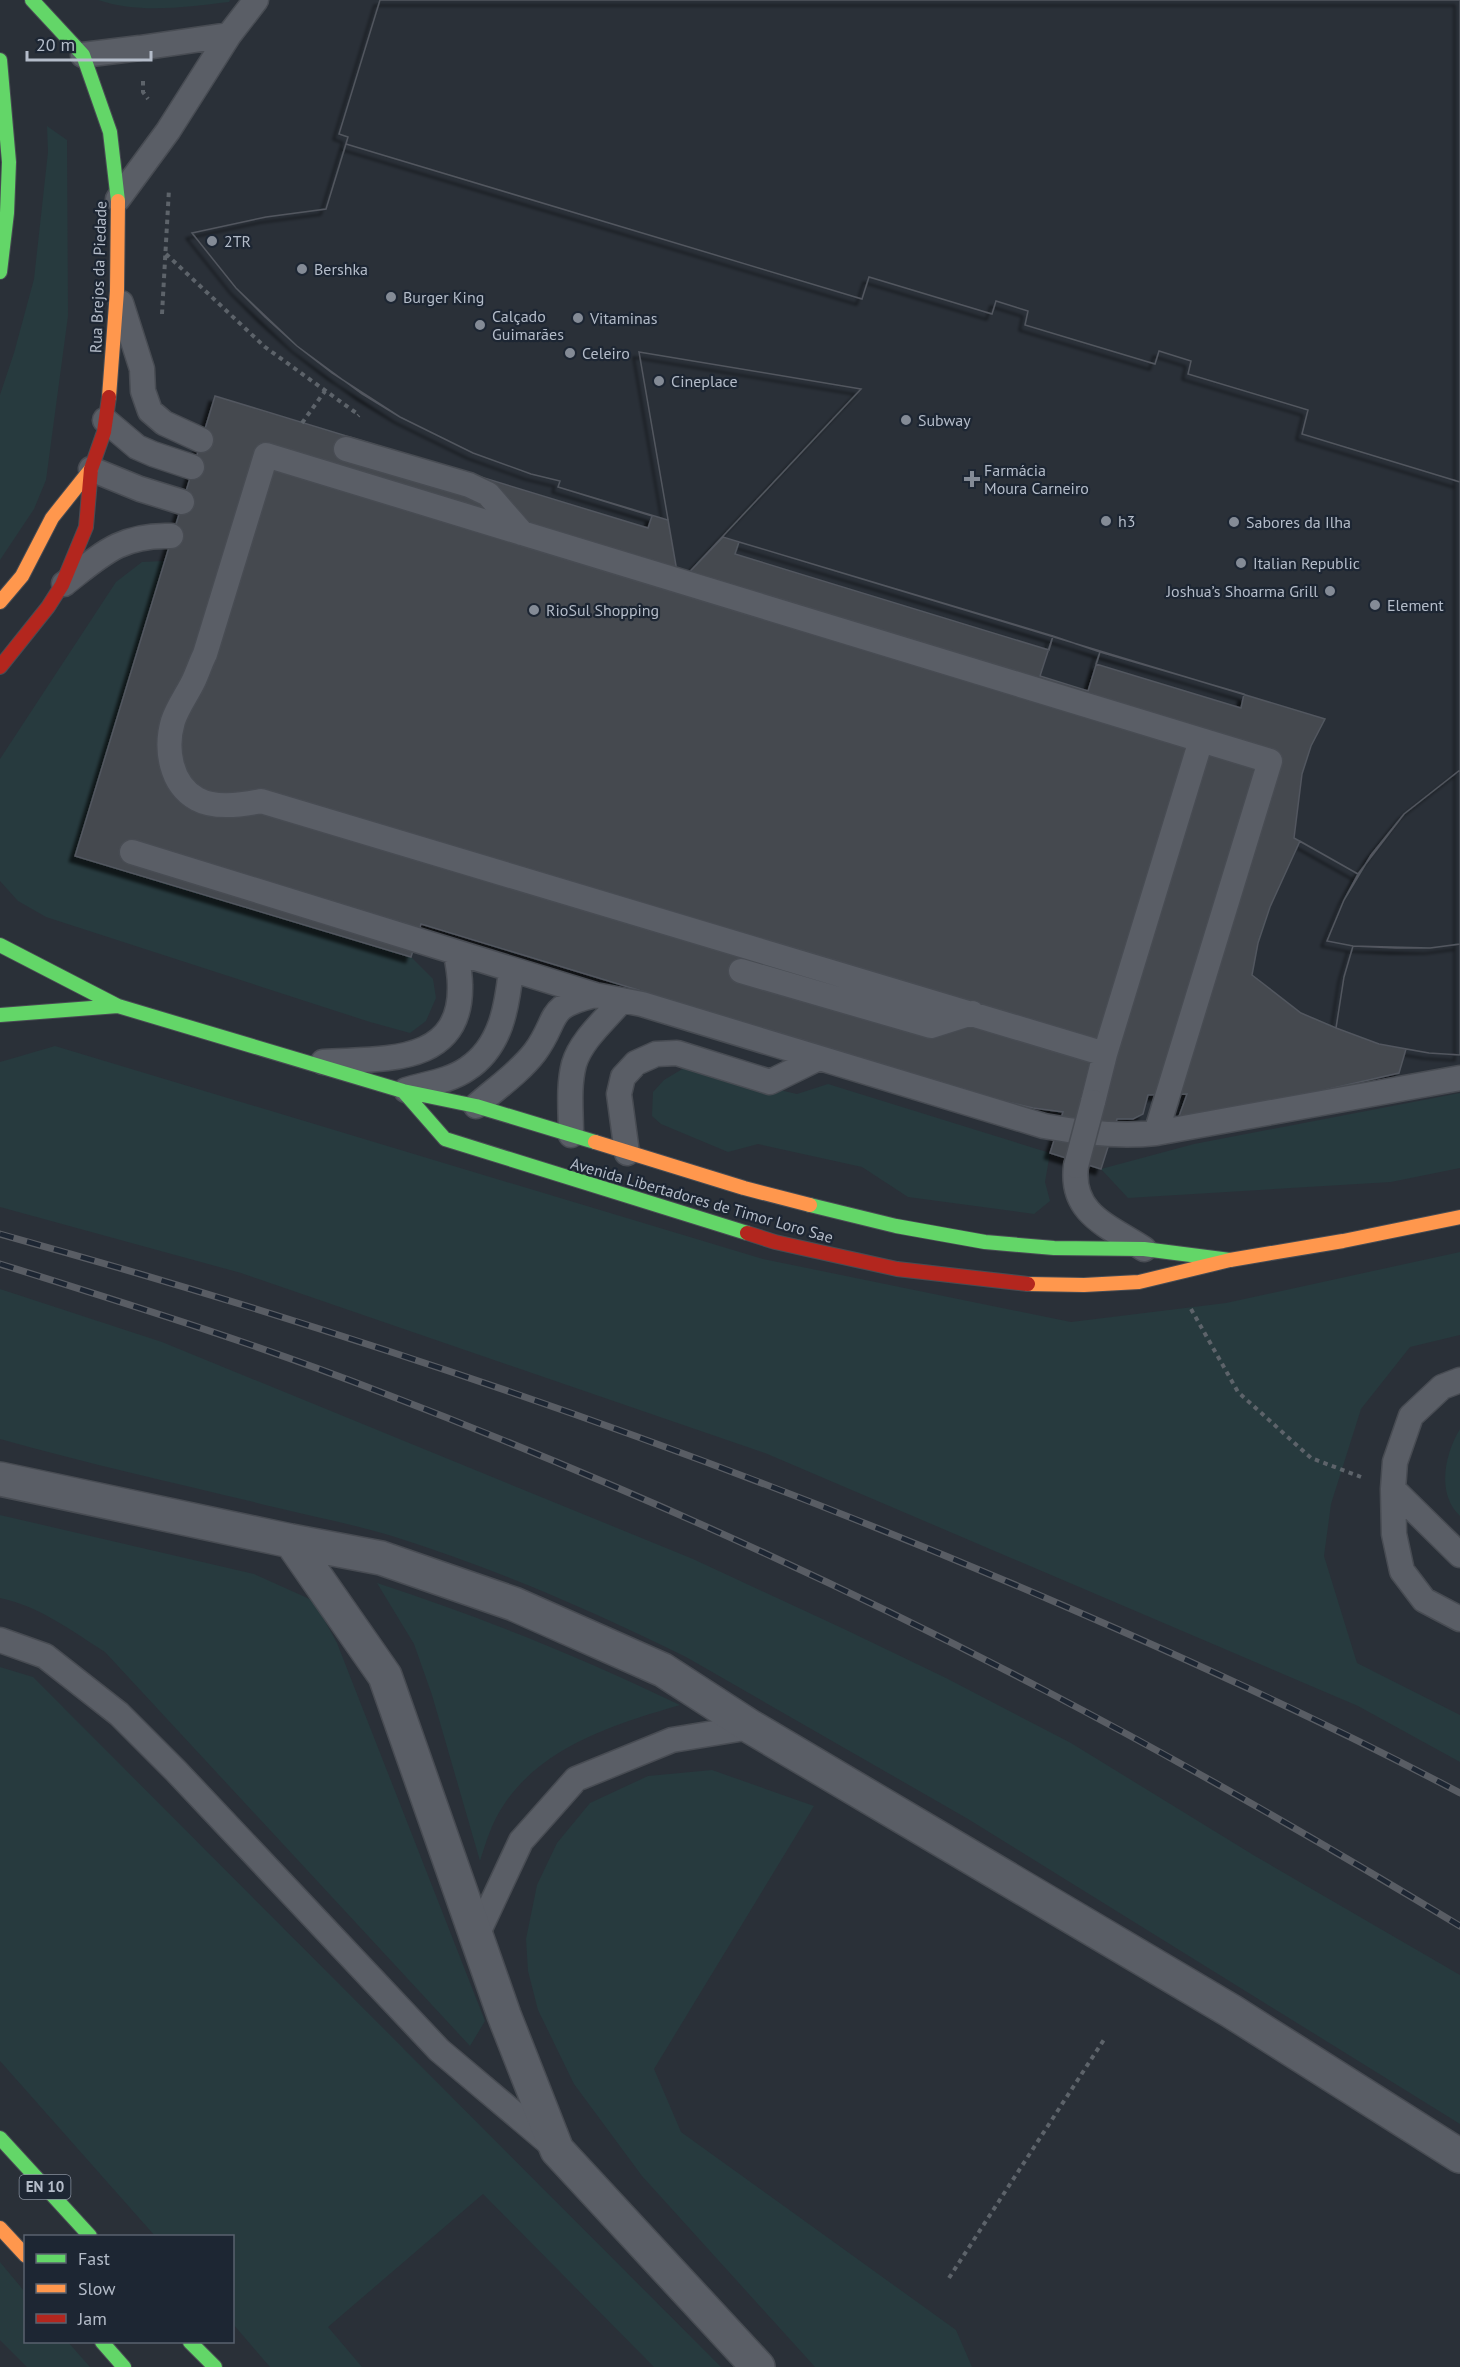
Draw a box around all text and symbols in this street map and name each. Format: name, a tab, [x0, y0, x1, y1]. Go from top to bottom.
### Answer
scale bar	[27, 24, 152, 62]
text: 20 m	[36, 33, 75, 56]
street label: Rua Brejos da Piedade	[85, 200, 111, 354]
place label: 2TR	[224, 231, 251, 251]
marker: 2TR	[205, 234, 219, 248]
place label: Bershka	[314, 259, 368, 279]
marker: Bershka	[295, 262, 309, 276]
place label: Burger King	[403, 287, 484, 307]
marker: Burger King	[384, 290, 398, 304]
place label: Calçado Guimarães	[492, 306, 564, 344]
place label: Vitaminas	[589, 308, 658, 328]
marker: Vitaminas	[571, 311, 585, 325]
marker: Calçado Guimarães	[473, 318, 487, 332]
place label: Celeiro	[582, 343, 630, 363]
marker: Celeiro	[563, 346, 577, 360]
place label: Cineplace	[671, 371, 738, 391]
marker: Cineplace	[652, 374, 666, 388]
place label: Subway	[918, 410, 971, 430]
marker: Subway	[899, 413, 913, 427]
place label: Farmácia Moura Carneiro	[984, 460, 1089, 498]
marker: Farmácia Moura Carneiro	[965, 472, 979, 486]
place label: h3	[1118, 511, 1135, 531]
place label: Sabores da Ilha	[1246, 512, 1351, 532]
marker: h3	[1099, 514, 1113, 528]
marker: Sabores da Ilha	[1227, 515, 1241, 529]
place label: Italian Republic	[1253, 553, 1360, 573]
marker: Italian Republic	[1234, 556, 1248, 570]
place label: Joshua’s Shoarma Grill	[1165, 581, 1318, 601]
marker: Joshua’s Shoarma Grill	[1323, 584, 1337, 598]
place label: Element	[1387, 595, 1444, 615]
marker: Element	[1368, 598, 1382, 612]
place label: RioSul Shopping	[546, 600, 659, 620]
marker: RioSul Shopping	[527, 603, 541, 617]
street label: Avenida Libertadores de Timor Loro Sae	[568, 1153, 836, 1247]
road number: EN 10	[20, 2175, 70, 2199]
legend	[24, 2235, 234, 2343]
text: Fast	[78, 2247, 110, 2270]
text: Slow	[78, 2277, 116, 2300]
text: Jam	[77, 2307, 107, 2330]

